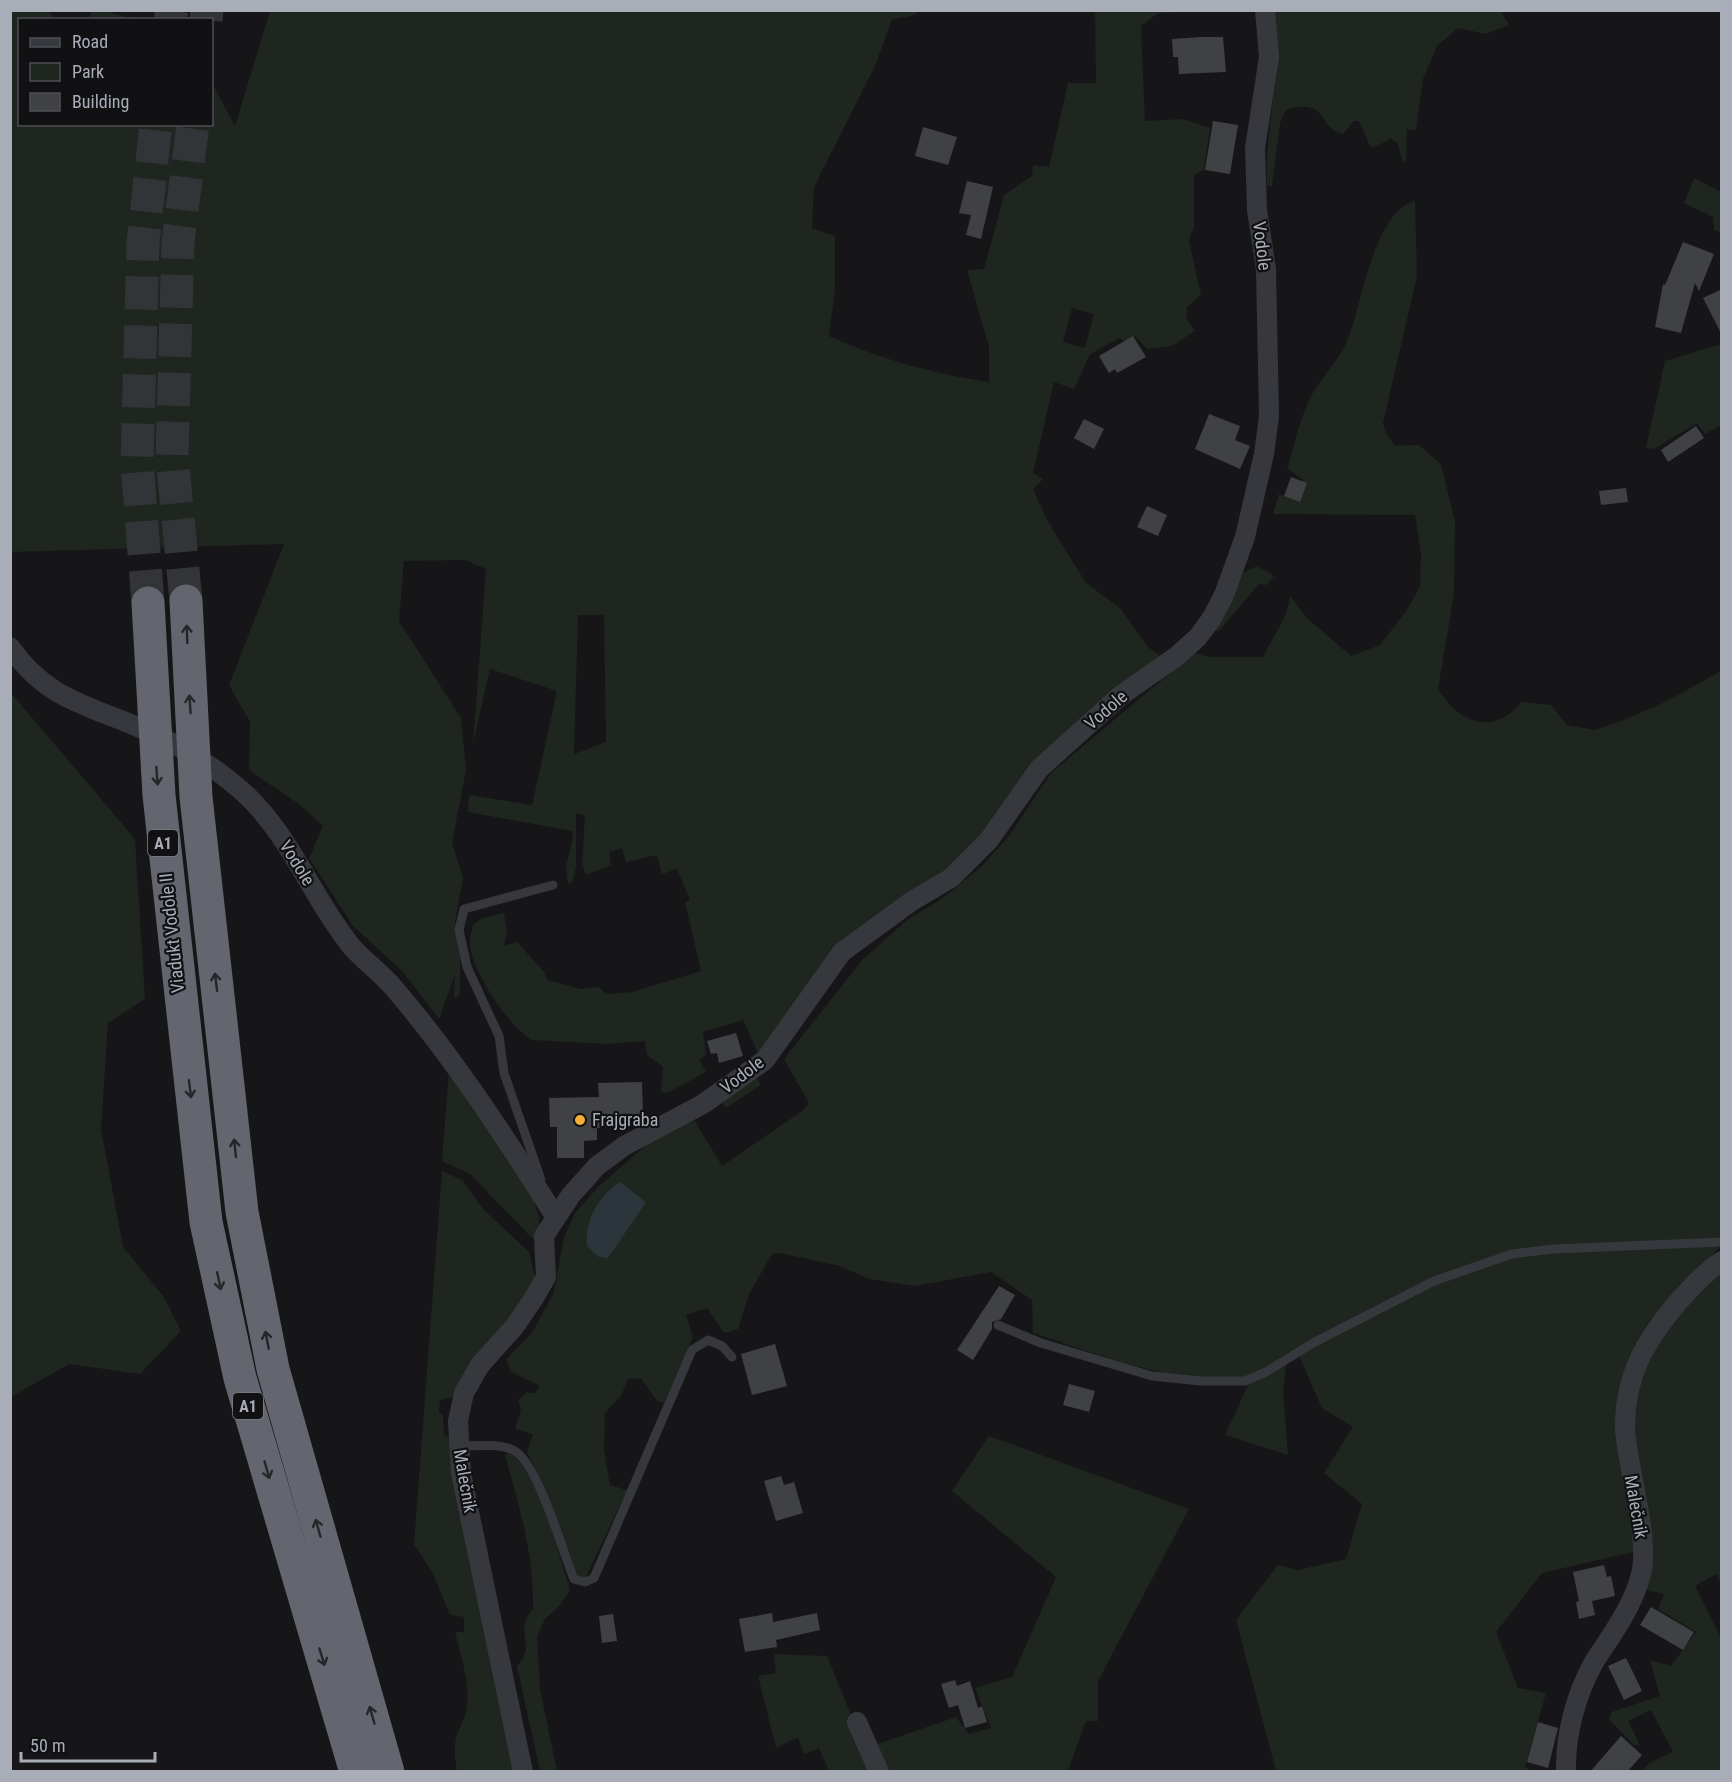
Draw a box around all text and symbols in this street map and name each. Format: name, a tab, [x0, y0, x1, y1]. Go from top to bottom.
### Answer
legend	[18, 18, 213, 126]
text: Road	[72, 31, 108, 52]
text: Park	[72, 61, 104, 82]
text: Building	[72, 91, 129, 112]
street label: Vodole	[1249, 220, 1276, 272]
one-way arrow	[181, 625, 192, 645]
street label: Vodole	[1080, 686, 1131, 734]
one-way arrow	[184, 695, 195, 714]
one-way arrow	[152, 766, 163, 786]
road number: A1	[148, 830, 178, 856]
street label: Vodole	[275, 836, 319, 889]
street label: Viadukt Vodole II	[155, 872, 188, 994]
one-way arrow	[210, 972, 221, 992]
street label: Vodole	[716, 1051, 768, 1098]
one-way arrow	[185, 1078, 196, 1098]
place label: Frajgraba	[592, 1109, 658, 1130]
marker: Frajgraba	[573, 1113, 587, 1127]
one-way arrow	[229, 1138, 240, 1158]
one-way arrow	[213, 1272, 225, 1291]
one-way arrow	[261, 1331, 272, 1350]
road number: A1	[233, 1393, 263, 1419]
street label: Malečnik	[450, 1448, 481, 1514]
one-way arrow	[262, 1460, 273, 1479]
street label: Malečnik	[1621, 1474, 1652, 1540]
one-way arrow	[312, 1519, 323, 1538]
one-way arrow	[317, 1647, 328, 1666]
one-way arrow	[366, 1706, 377, 1725]
scale bar	[21, 1725, 154, 1763]
text: 50 m	[30, 1735, 65, 1756]

